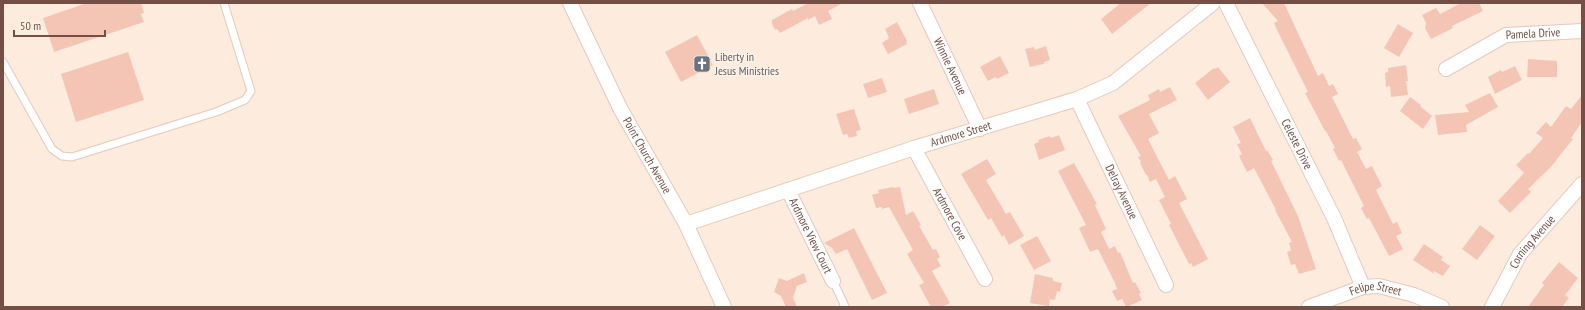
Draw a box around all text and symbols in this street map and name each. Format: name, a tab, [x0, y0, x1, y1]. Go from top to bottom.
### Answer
scale bar	[14, 12, 105, 38]
text: 50 m	[20, 18, 41, 33]
street label: Pamela Drive	[1505, 24, 1561, 42]
street label: Winnie Avenue	[931, 35, 971, 97]
place label: Liberty in Jesus Ministries	[714, 49, 779, 78]
church icon: Liberty in Jesus Ministries	[692, 54, 712, 74]
street label: Point Church Avenue	[620, 114, 675, 196]
street label: Celeste Drive	[1278, 116, 1316, 172]
street label: Ardmore Street	[928, 117, 993, 150]
street label: Delray Avenue	[1102, 162, 1141, 222]
street label: Ardmore Cove	[930, 185, 971, 243]
street label: Ardmore View Court	[786, 195, 836, 276]
street label: Corning Avenue	[1506, 212, 1558, 271]
street label: Felipe Street	[1347, 278, 1404, 299]

